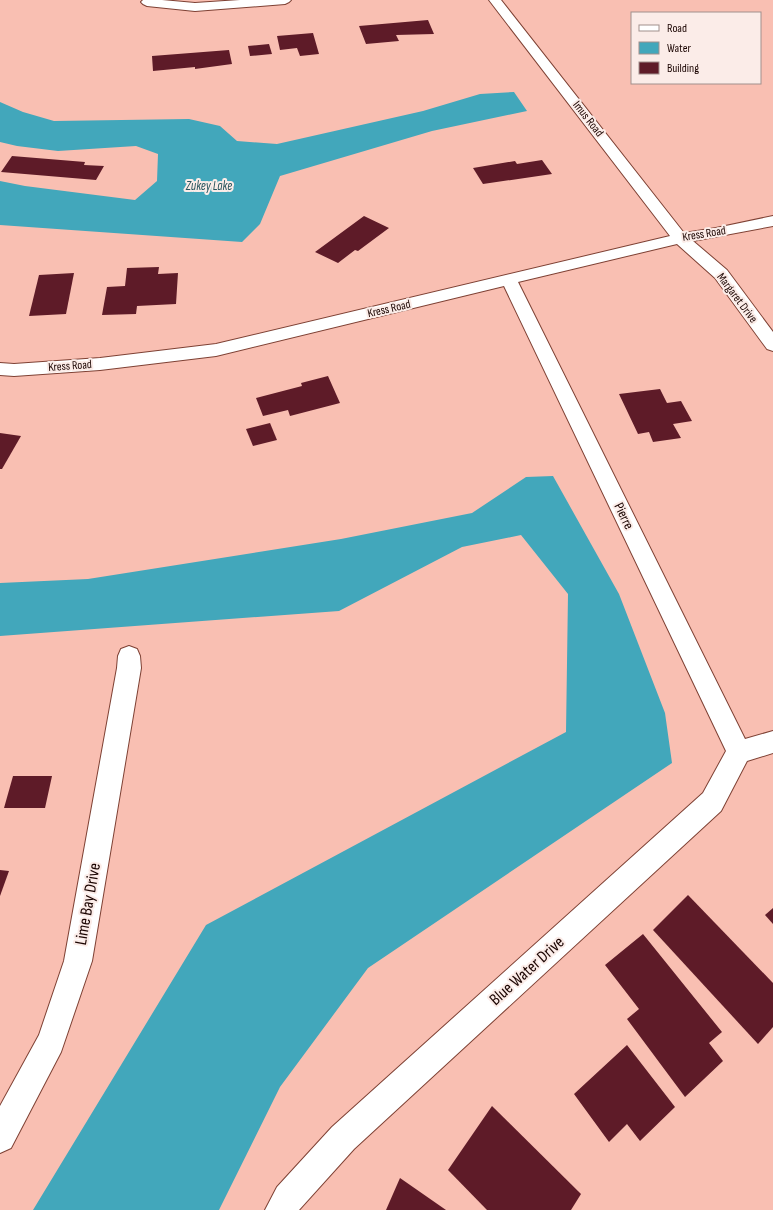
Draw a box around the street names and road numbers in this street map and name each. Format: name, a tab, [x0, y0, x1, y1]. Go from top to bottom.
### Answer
street label: Imus Road	[569, 98, 607, 140]
street label: Kress Road	[681, 223, 727, 245]
street label: Margaret Drive	[713, 270, 761, 326]
street label: Kress Road	[366, 297, 412, 321]
street label: Kress Road	[48, 357, 92, 375]
street label: Pierre	[610, 500, 638, 532]
street label: Lime Bay Drive	[71, 861, 105, 947]
street label: Blue Water Drive	[486, 932, 569, 1010]

